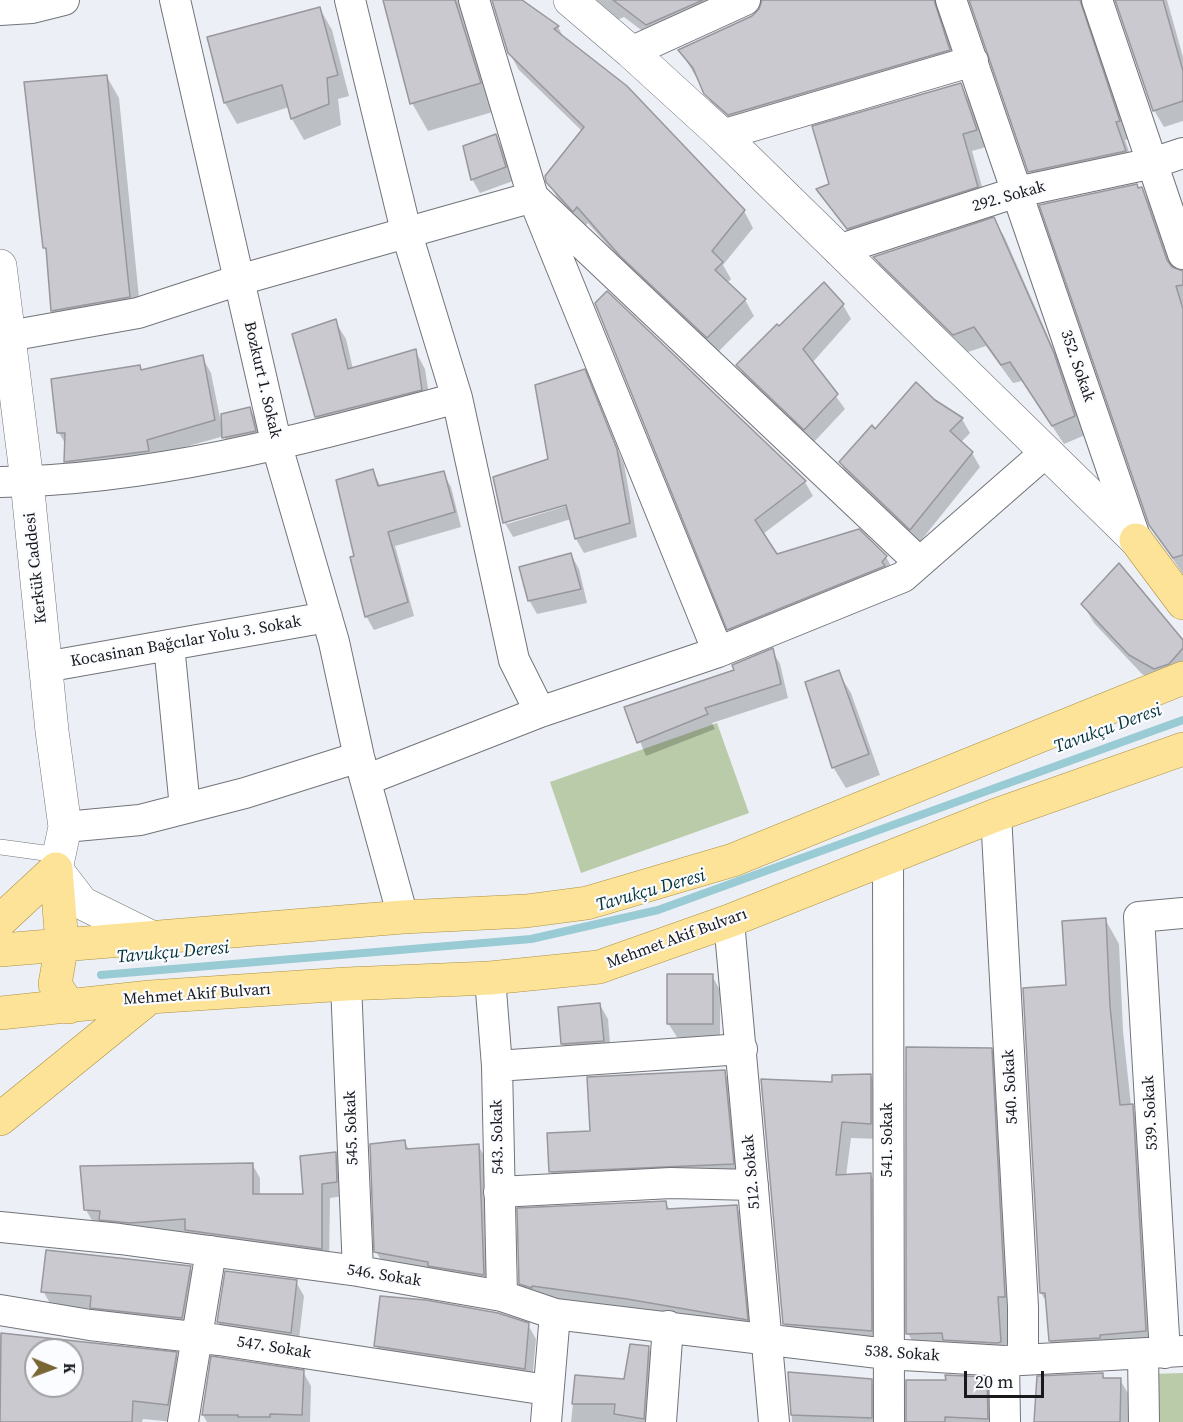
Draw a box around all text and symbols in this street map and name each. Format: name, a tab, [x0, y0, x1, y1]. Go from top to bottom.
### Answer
street label: 292. Sokak	[970, 177, 1048, 217]
street label: Bozkurt 1. Sokak	[239, 320, 285, 440]
street label: 352. Sokak	[1056, 327, 1098, 405]
street label: Kerkük Caddesi	[21, 511, 51, 625]
street label: Kocasinan Bağcılar Yolu 3. Sokak	[69, 612, 303, 672]
water label: Tavukçu Deresi	[1051, 700, 1165, 758]
water label: Tavukçu Deresi	[594, 865, 708, 917]
street label: Mehmet Akif Bulvarı	[604, 905, 750, 973]
water label: Tavukçu Deresi	[116, 937, 230, 969]
street label: Mehmet Akif Bulvarı	[123, 980, 271, 1010]
street label: 540. Sokak	[999, 1049, 1023, 1125]
street label: 539. Sokak	[1139, 1075, 1163, 1151]
street label: 545. Sokak	[341, 1090, 363, 1166]
street label: 543. Sokak	[488, 1099, 508, 1175]
street label: 541. Sokak	[878, 1103, 898, 1177]
street label: 512. Sokak	[739, 1134, 765, 1210]
street label: 546. Sokak	[345, 1261, 423, 1291]
street label: 547. Sokak	[235, 1333, 313, 1363]
north arrow	[24, 1338, 84, 1398]
street label: 538. Sokak	[864, 1342, 940, 1366]
scale bar	[967, 1359, 1046, 1397]
text: K	[59, 1363, 81, 1374]
text: 20 m	[975, 1369, 1013, 1394]

